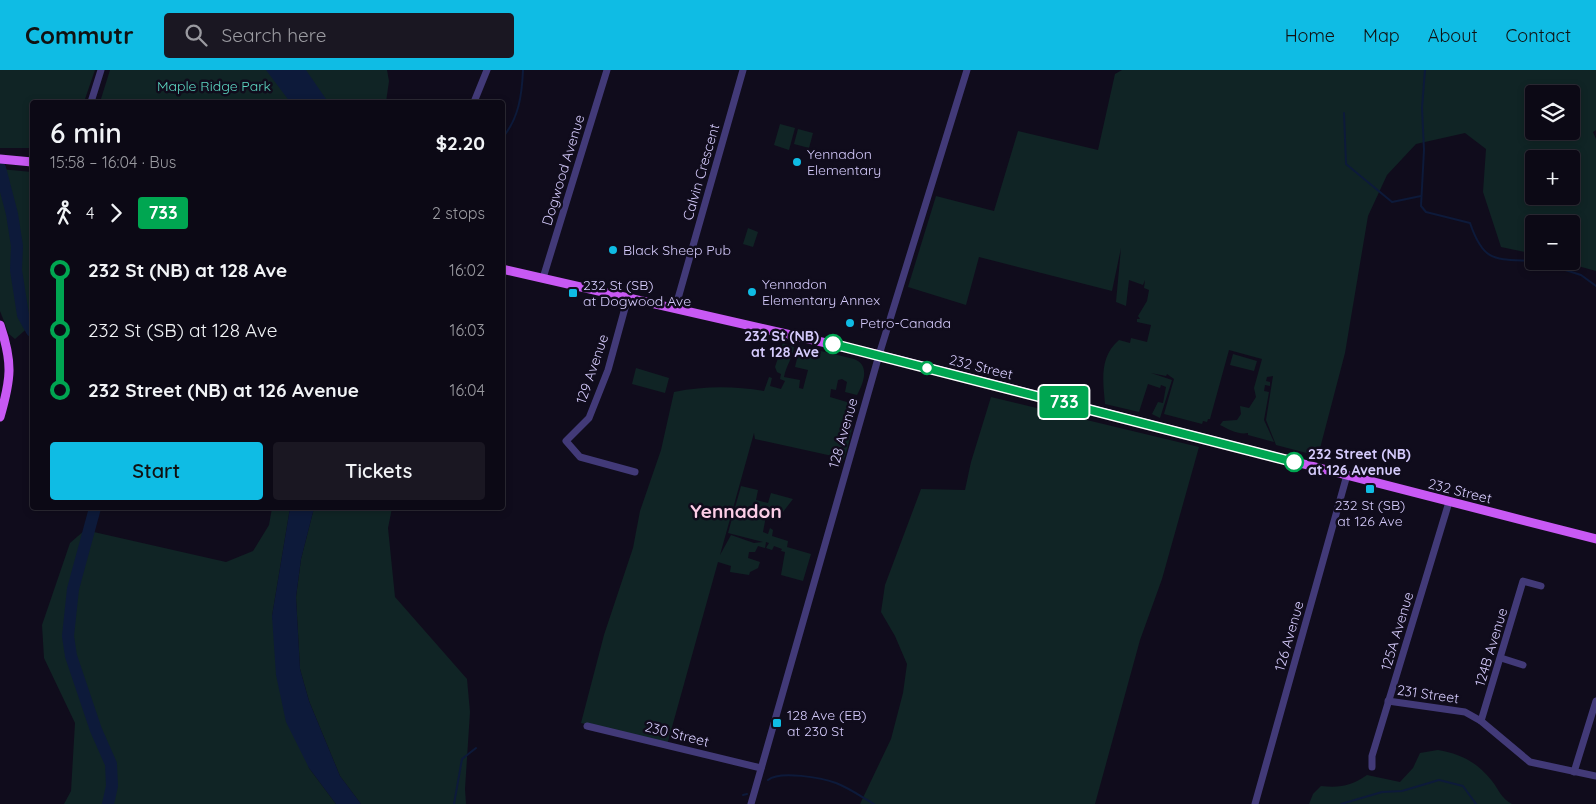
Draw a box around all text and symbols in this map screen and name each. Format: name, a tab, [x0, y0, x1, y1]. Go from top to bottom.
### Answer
search box	[164, 13, 514, 58]
text: Commutr	[25, 20, 134, 50]
icon: search	[182, 21, 210, 49]
text: Search here	[222, 23, 327, 47]
text: Home	[1285, 24, 1335, 47]
text: Map	[1363, 24, 1400, 47]
text: About	[1428, 24, 1478, 47]
text: Contact	[1506, 24, 1571, 47]
park label: Maple Ridge Park	[157, 77, 271, 95]
map controls	[1525, 85, 1580, 270]
button: layers	[1525, 85, 1580, 140]
street label: Dogwood Avenue	[538, 112, 588, 228]
text: 6 min	[50, 115, 122, 150]
street label: Calvin Crescent	[679, 121, 723, 222]
text: $2.20	[436, 131, 485, 155]
place label: Yennadon Elementary	[807, 145, 881, 179]
button: +	[1525, 150, 1580, 205]
text: 15:58 – 16:04 · Bus	[50, 152, 176, 172]
marker: Yennadon Elementary	[791, 156, 803, 168]
icon: walk	[50, 199, 78, 227]
icon: forward	[102, 199, 130, 227]
text: 733	[148, 201, 178, 224]
text: 4	[86, 203, 94, 223]
text: 2 stops	[432, 203, 485, 223]
button: −	[1525, 215, 1580, 270]
place label: Black Sheep Pub	[623, 241, 731, 259]
marker: Black Sheep Pub	[607, 244, 619, 256]
text: 232 St (NB) at 128 Ave	[88, 258, 287, 282]
text: 16:02	[449, 260, 485, 280]
place label: Yennadon Elementary Annex	[762, 275, 880, 309]
place label: 232 St (SB) at Dogwood Ave	[583, 276, 691, 310]
marker: Yennadon Elementary Annex	[746, 286, 758, 298]
marker: 232 St (SB) at Dogwood Ave	[567, 287, 579, 299]
place label: Petro-Canada	[860, 314, 951, 332]
marker: Petro-Canada	[844, 317, 856, 329]
text: 232 St (SB) at 128 Ave	[88, 318, 278, 342]
text: 16:03	[450, 320, 485, 340]
place label: 232 St (NB) at 128 Ave	[744, 327, 819, 361]
street label: 129 Avenue	[572, 332, 612, 406]
marker: 232 St (NB) at 128 Ave	[823, 334, 843, 354]
street label: 232 Street	[947, 350, 1015, 384]
unlabelled marker	[920, 361, 934, 375]
text: 232 Street (NB) at 126 Avenue	[88, 378, 359, 402]
text: 16:04	[450, 380, 485, 400]
line badge: 733	[1035, 386, 1093, 418]
text: 733	[1049, 390, 1079, 413]
street label: 128 Avenue	[824, 396, 862, 470]
button: Start	[50, 442, 263, 500]
button: Tickets	[273, 442, 485, 500]
place label: 232 Street (NB) at 126 Avenue	[1308, 445, 1411, 479]
marker: 232 Street (NB) at 126 Avenue	[1284, 452, 1304, 472]
street label: 232 Street	[1426, 474, 1494, 508]
marker: 232 St (SB) at 126 Ave	[1364, 483, 1376, 495]
place label: 232 St (SB) at 126 Ave	[1335, 496, 1405, 530]
district label: Yennadon	[690, 499, 782, 523]
street label: 125A Avenue	[1377, 589, 1418, 673]
street label: 126 Avenue	[1270, 599, 1308, 673]
street label: 124B Avenue	[1471, 606, 1511, 688]
street label: 231 Street	[1396, 681, 1460, 707]
place label: 128 Ave (EB) at 230 St	[787, 706, 867, 740]
street label: 230 Street	[643, 717, 711, 751]
marker: 128 Ave (EB) at 230 St	[771, 717, 783, 729]

